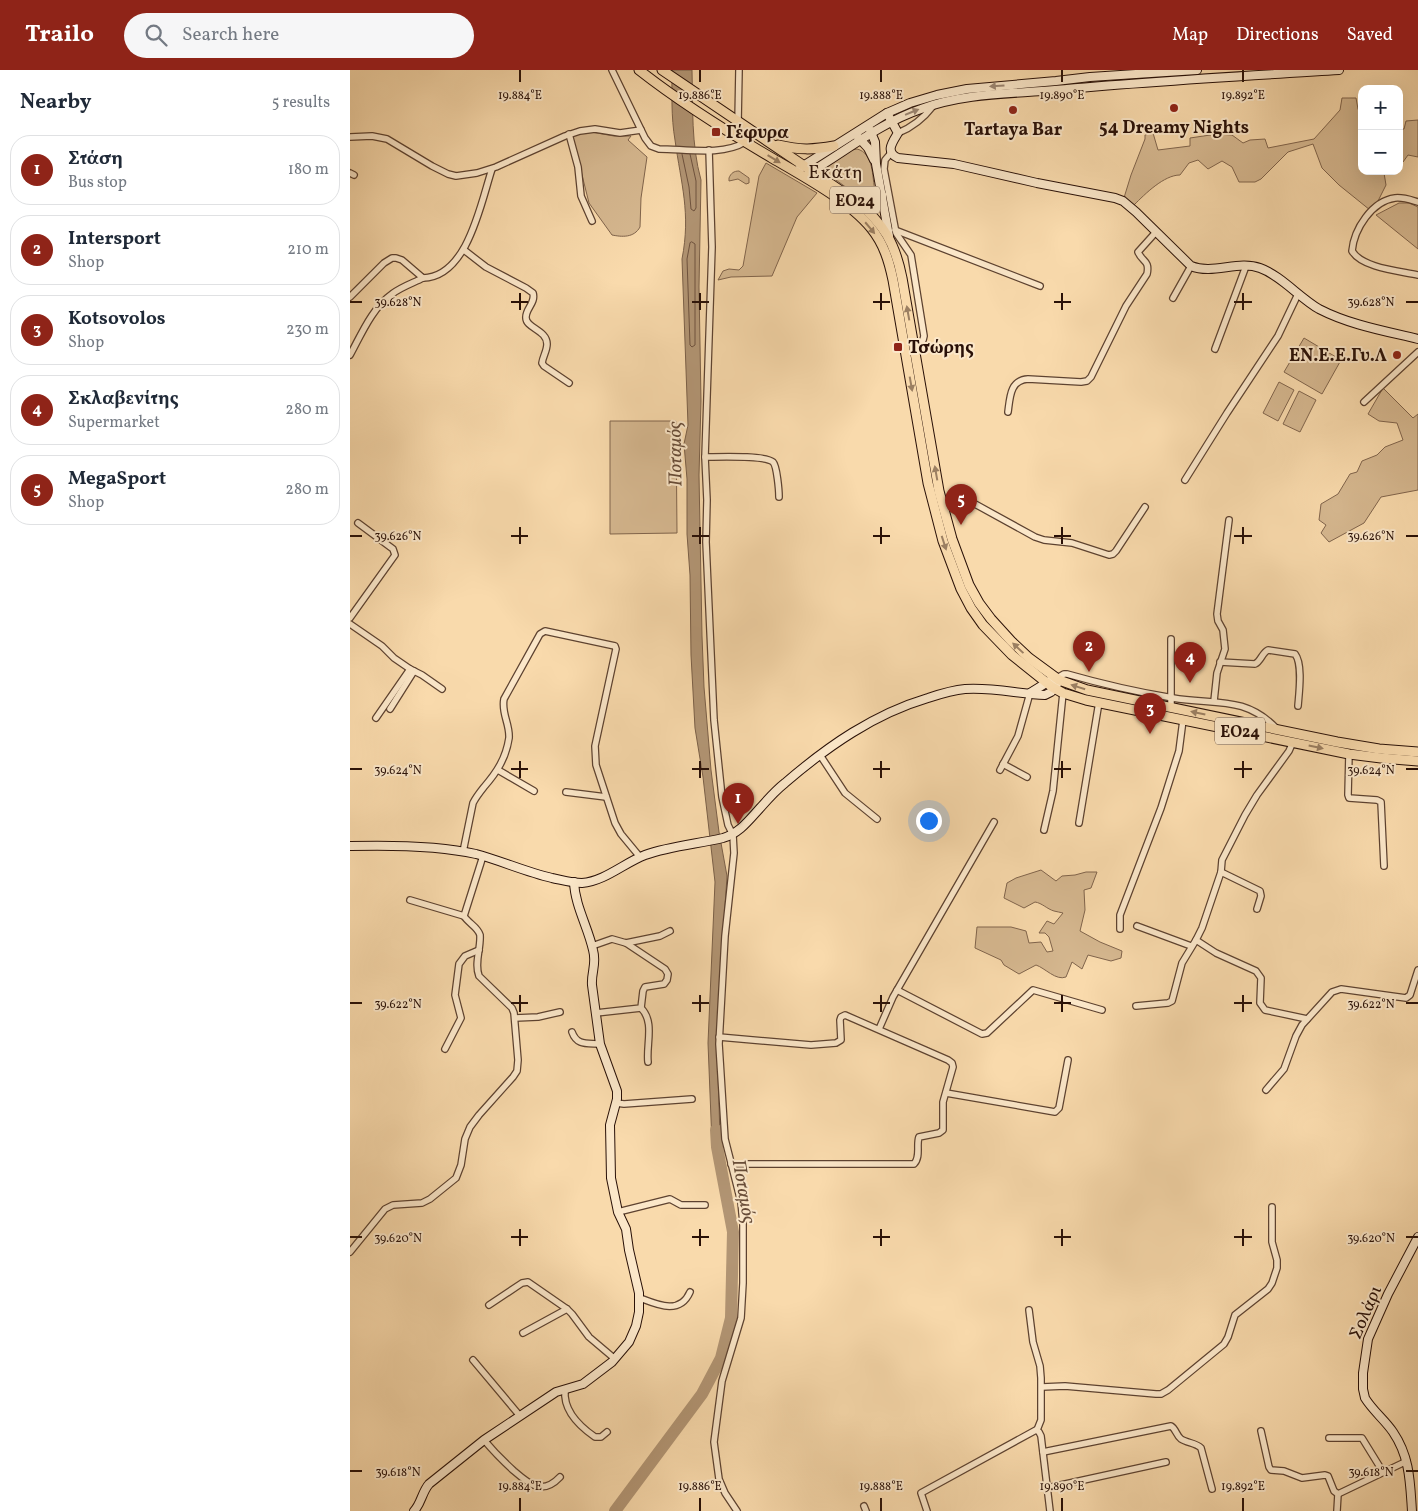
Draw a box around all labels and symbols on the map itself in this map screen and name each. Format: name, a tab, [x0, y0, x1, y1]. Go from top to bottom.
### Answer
one-way arrow	[989, 82, 1005, 90]
text: 19.884°E	[498, 88, 542, 104]
text: 19.886°E	[678, 88, 722, 104]
text: 19.888°E	[859, 88, 903, 104]
text: 19.890°E	[1040, 88, 1084, 104]
text: 19.892°E	[1221, 88, 1265, 104]
marker: 54 Dreamy Nights	[1168, 102, 1180, 114]
marker: Tartaya Bar	[1007, 104, 1019, 116]
one-way arrow	[905, 108, 920, 116]
place label: 54 Dreamy Nights	[1099, 116, 1249, 141]
place label: Tartaya Bar	[964, 118, 1063, 143]
place label: Γέφυρα	[726, 121, 789, 146]
marker: Γέφυρα	[710, 126, 722, 138]
one-way arrow	[768, 155, 781, 164]
district label: Εκάτη	[808, 160, 864, 186]
road number: ΕΟ24	[830, 186, 880, 214]
one-way arrow	[864, 221, 875, 234]
text: 39.628°N	[375, 295, 422, 311]
text: 39.628°N	[1348, 295, 1395, 311]
one-way arrow	[904, 305, 912, 321]
place label: Τσώρης	[908, 336, 974, 361]
marker: Τσώρης	[892, 341, 904, 353]
place label: ΕΝ.Ε.Ε.Γυ.Λ	[1289, 344, 1387, 369]
marker: ΕΝ.Ε.Ε.Γυ.Λ	[1391, 349, 1403, 361]
one-way arrow	[907, 376, 915, 392]
water label: Ποταμός	[662, 421, 690, 487]
one-way arrow	[931, 465, 939, 481]
pin: 5	[945, 484, 977, 525]
text: 39.626°N	[375, 529, 422, 545]
text: 39.626°N	[1348, 529, 1395, 545]
one-way arrow	[940, 536, 948, 551]
pin: 2	[1073, 631, 1105, 672]
one-way arrow	[1013, 642, 1025, 654]
pin: 4	[1174, 642, 1206, 683]
one-way arrow	[1071, 683, 1086, 690]
pin: 3	[1134, 693, 1166, 734]
one-way arrow	[1189, 709, 1205, 717]
road number: ΕΟ24	[1215, 718, 1265, 744]
one-way arrow	[1308, 743, 1323, 751]
text: 39.624°N	[374, 763, 422, 779]
text: 39.624°N	[1347, 763, 1395, 779]
pin: 1	[722, 783, 754, 824]
your location	[916, 808, 942, 834]
text: 39.622°N	[374, 997, 422, 1013]
text: 39.622°N	[1347, 997, 1395, 1013]
water label: Ποταμός	[725, 1157, 762, 1226]
text: 39.620°N	[374, 1231, 422, 1247]
text: 39.620°N	[1347, 1231, 1395, 1247]
street label: Σολάρι	[1344, 1282, 1389, 1343]
text: 39.618°N	[375, 1465, 421, 1481]
text: 39.618°N	[1348, 1465, 1394, 1481]
text: 19.884°E	[498, 1479, 542, 1495]
text: 19.886°E	[678, 1479, 722, 1495]
text: 19.888°E	[859, 1479, 903, 1495]
text: 19.890°E	[1040, 1479, 1084, 1495]
text: 19.892°E	[1221, 1479, 1265, 1495]

